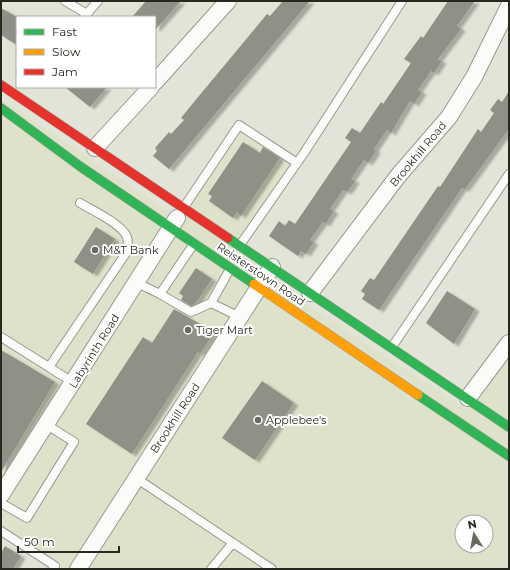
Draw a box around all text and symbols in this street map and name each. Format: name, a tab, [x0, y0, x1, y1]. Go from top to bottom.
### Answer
legend	[16, 16, 156, 88]
text: Fast	[52, 24, 77, 39]
text: Slow	[52, 44, 81, 59]
text: Jam	[51, 64, 78, 79]
street label: Brookhill Road	[387, 119, 449, 189]
street label: Reisterstown Road	[214, 239, 308, 309]
place label: M&T Bank	[103, 243, 159, 257]
marker: M&T Bank	[90, 245, 100, 255]
street label: Labyrinth Road	[66, 311, 122, 391]
place label: Tiger Mart	[196, 323, 253, 337]
marker: Tiger Mart	[183, 325, 193, 335]
street label: Brookhill Road	[147, 380, 203, 456]
place label: Applebee's	[266, 413, 327, 427]
marker: Applebee's	[253, 415, 263, 425]
north arrow	[454, 514, 494, 554]
text: N	[466, 516, 478, 532]
scale bar	[18, 528, 119, 554]
text: 50 m	[24, 534, 55, 549]

